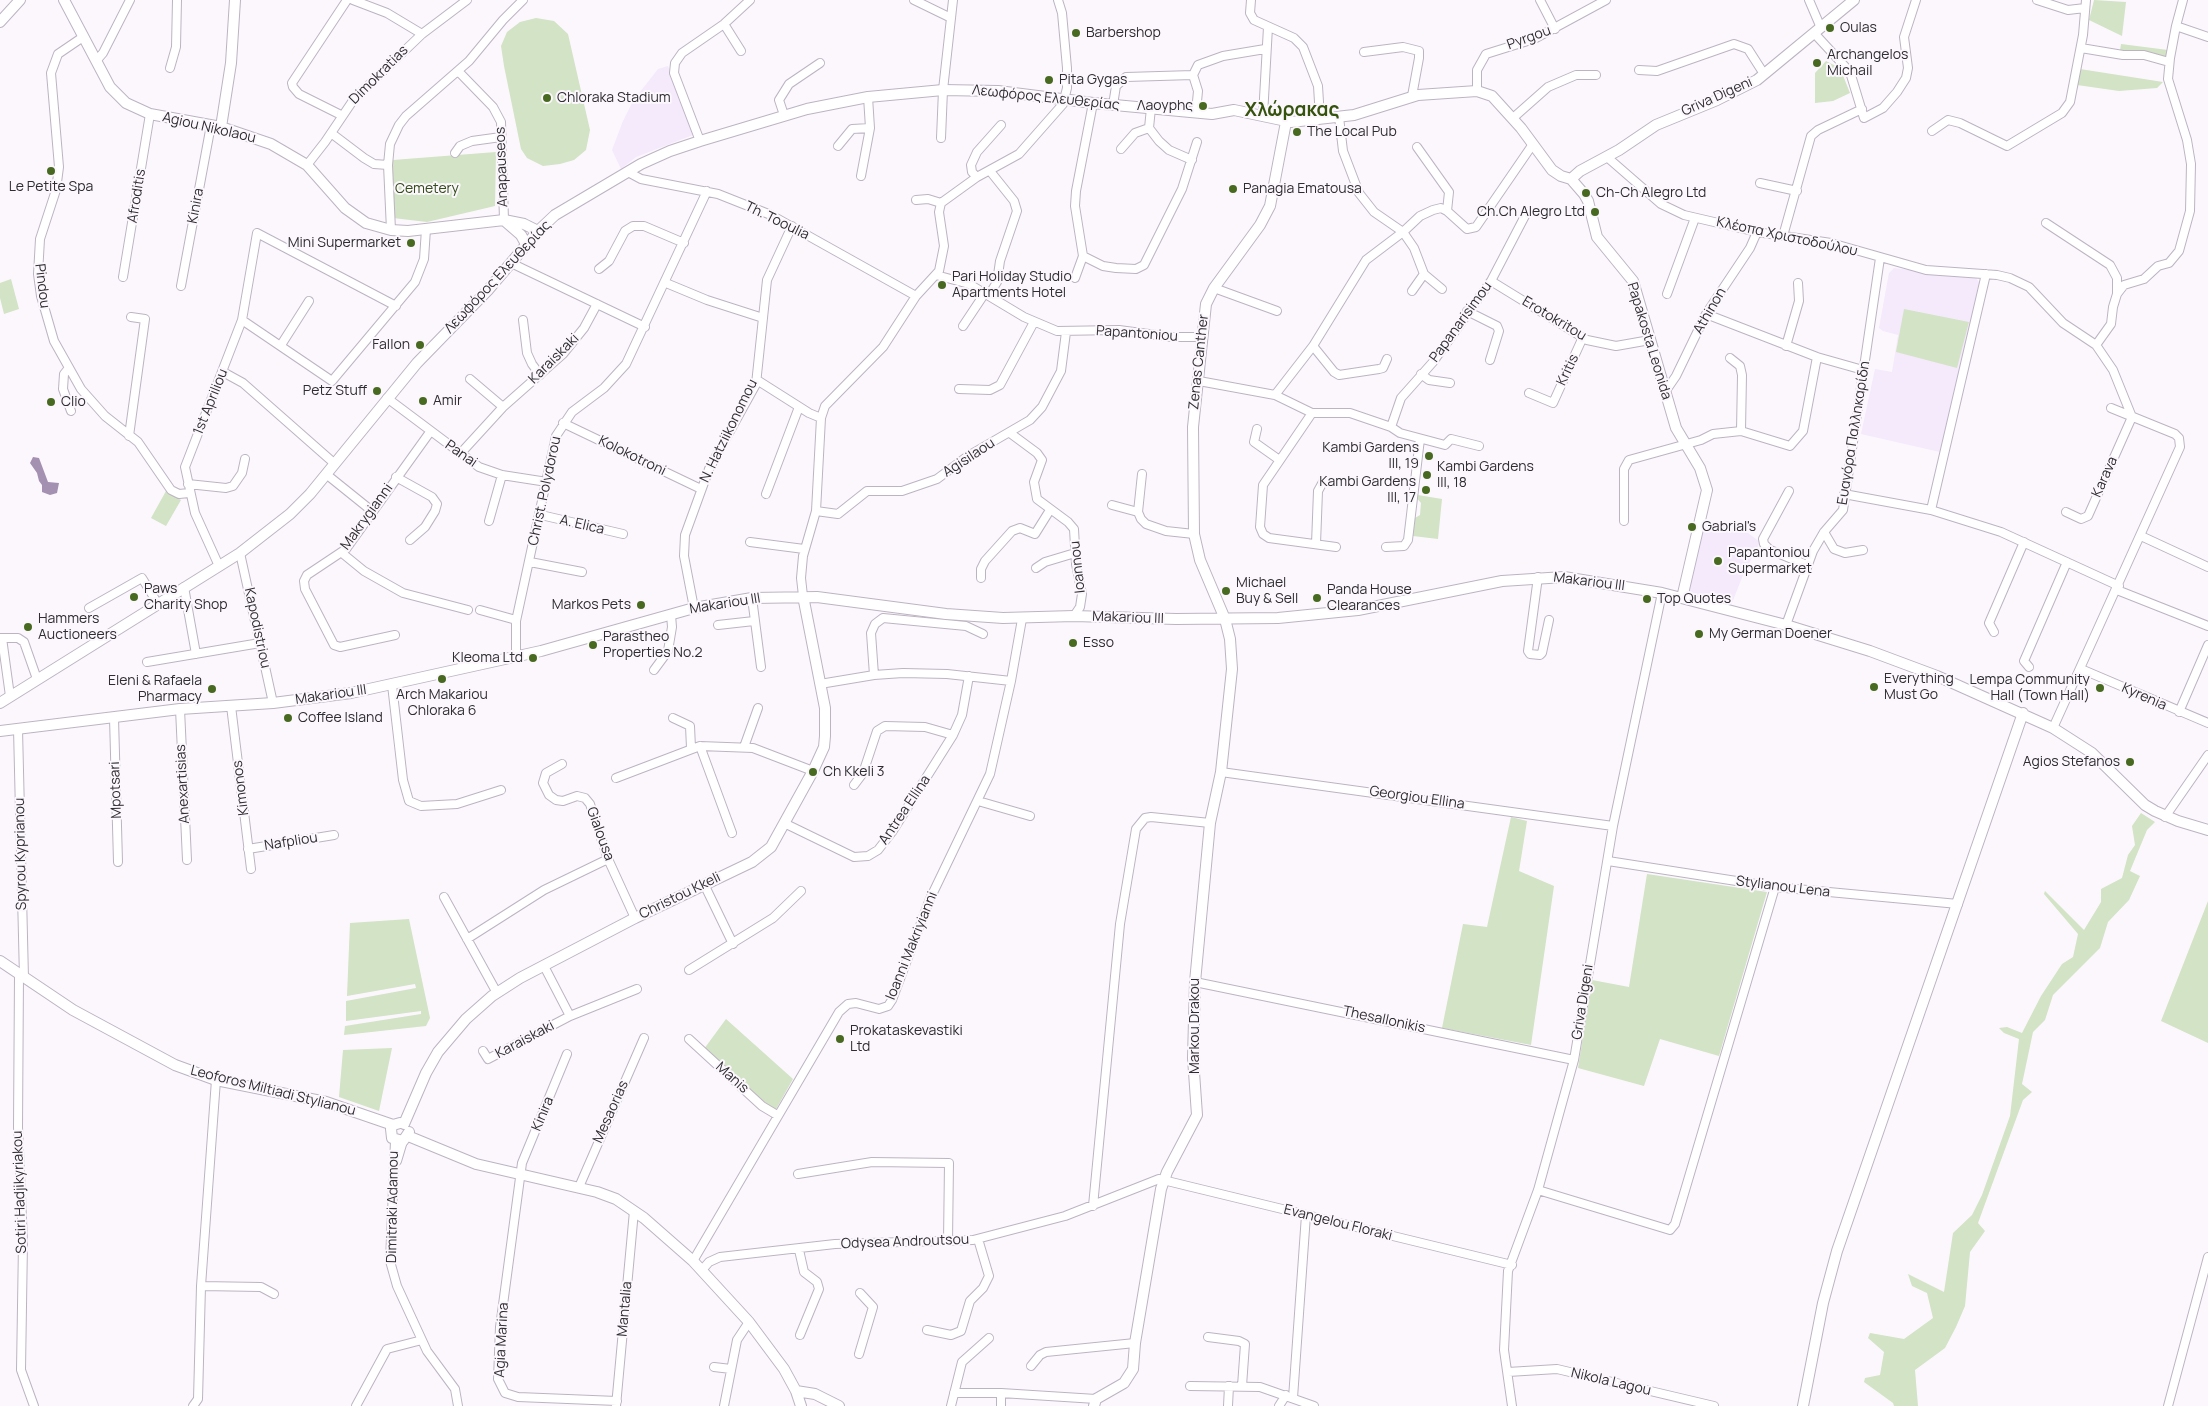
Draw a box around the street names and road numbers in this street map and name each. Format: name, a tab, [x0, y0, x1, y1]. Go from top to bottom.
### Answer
street label: Pyrgou	[1505, 22, 1553, 54]
street label: Dimokratias	[346, 42, 412, 108]
street label: Griva Digeni	[1679, 74, 1755, 120]
street label: Λεωφόρος Ελευθερίας	[971, 82, 1121, 114]
street label: Agiou Nikolaou	[161, 109, 257, 147]
street label: Anapauseos	[492, 127, 512, 207]
street label: Afroditis	[124, 168, 150, 224]
street label: Kinira	[184, 187, 208, 225]
street label: Th. Tooulia	[742, 198, 812, 244]
street label: Κλέοπα Χριστοδούλου	[1715, 214, 1859, 260]
street label: Λεωφόρος Ελευθερίας	[441, 217, 555, 337]
street label: Pindou	[31, 263, 53, 309]
street label: Papanarisimou	[1426, 278, 1496, 366]
street label: Papakosta Leonida	[1623, 280, 1675, 402]
street label: Athinon	[1690, 285, 1730, 337]
street label: Erotokritou	[1519, 293, 1589, 345]
street label: Zenas Canther	[1186, 313, 1212, 411]
street label: Papantoniou	[1095, 323, 1179, 345]
street label: Karaiskaki	[525, 330, 583, 388]
street label: Kritis	[1553, 352, 1583, 388]
street label: Ευαγόρα Παλληκαρίδη	[1834, 360, 1874, 506]
street label: 1st Apriliou	[190, 366, 232, 438]
street label: N. Hatziikonomou	[697, 377, 761, 485]
street label: Kolokotroni	[595, 432, 669, 480]
street label: Christ. Polydorou	[525, 435, 565, 547]
street label: Agisilaou	[940, 435, 998, 481]
street label: Panai	[442, 437, 480, 471]
street label: Karava	[2089, 454, 2121, 500]
street label: Makrygianni	[337, 481, 397, 553]
street label: A. Elica	[558, 512, 606, 538]
street label: Ioannou	[1067, 540, 1089, 594]
street label: Makariou III	[1552, 569, 1626, 595]
street label: Kapodistriou	[240, 586, 274, 670]
street label: Makariou III	[688, 590, 762, 618]
street label: Makariou III	[1092, 608, 1164, 628]
street label: Kyrenia	[2119, 680, 2169, 714]
street label: Makariou III	[294, 682, 368, 708]
street label: Anexartisias	[173, 744, 193, 824]
street label: Kimonos	[229, 759, 253, 817]
street label: Mpotsari	[107, 761, 125, 819]
street label: Antrea Ellina	[876, 772, 934, 848]
street label: Georgiou Ellina	[1368, 783, 1466, 813]
street label: Spyrou Kyprianou	[12, 798, 30, 910]
street label: Gialousa	[583, 805, 617, 863]
street label: Nafpliou	[263, 829, 319, 855]
street label: Christou Kkeli	[637, 869, 723, 923]
street label: Stylianou Lena	[1735, 873, 1831, 901]
street label: Ioanni Makriyianni	[883, 889, 941, 1003]
street label: Griva Digeni	[1569, 963, 1597, 1041]
street label: Markou Drakou	[1187, 978, 1203, 1074]
street label: Thesallonikis	[1341, 1003, 1427, 1037]
street label: Karaiskaki	[493, 1018, 557, 1062]
street label: Manis	[712, 1059, 752, 1097]
street label: Leoforos Miltiadi Stylianou	[189, 1062, 357, 1120]
street label: Mesaorias	[590, 1078, 632, 1146]
street label: Kinira	[528, 1094, 558, 1134]
street label: Sotiri Hadjikyriakou	[9, 1130, 31, 1254]
street label: Dimitraki Adamou	[384, 1151, 402, 1263]
street label: Evangelou Floraki	[1282, 1201, 1394, 1245]
street label: Odysea Androutsou	[841, 1231, 969, 1253]
street label: Mantalia	[614, 1281, 636, 1337]
street label: Agia Marina	[492, 1302, 512, 1378]
street label: Nikola Lagou	[1569, 1365, 1653, 1399]

